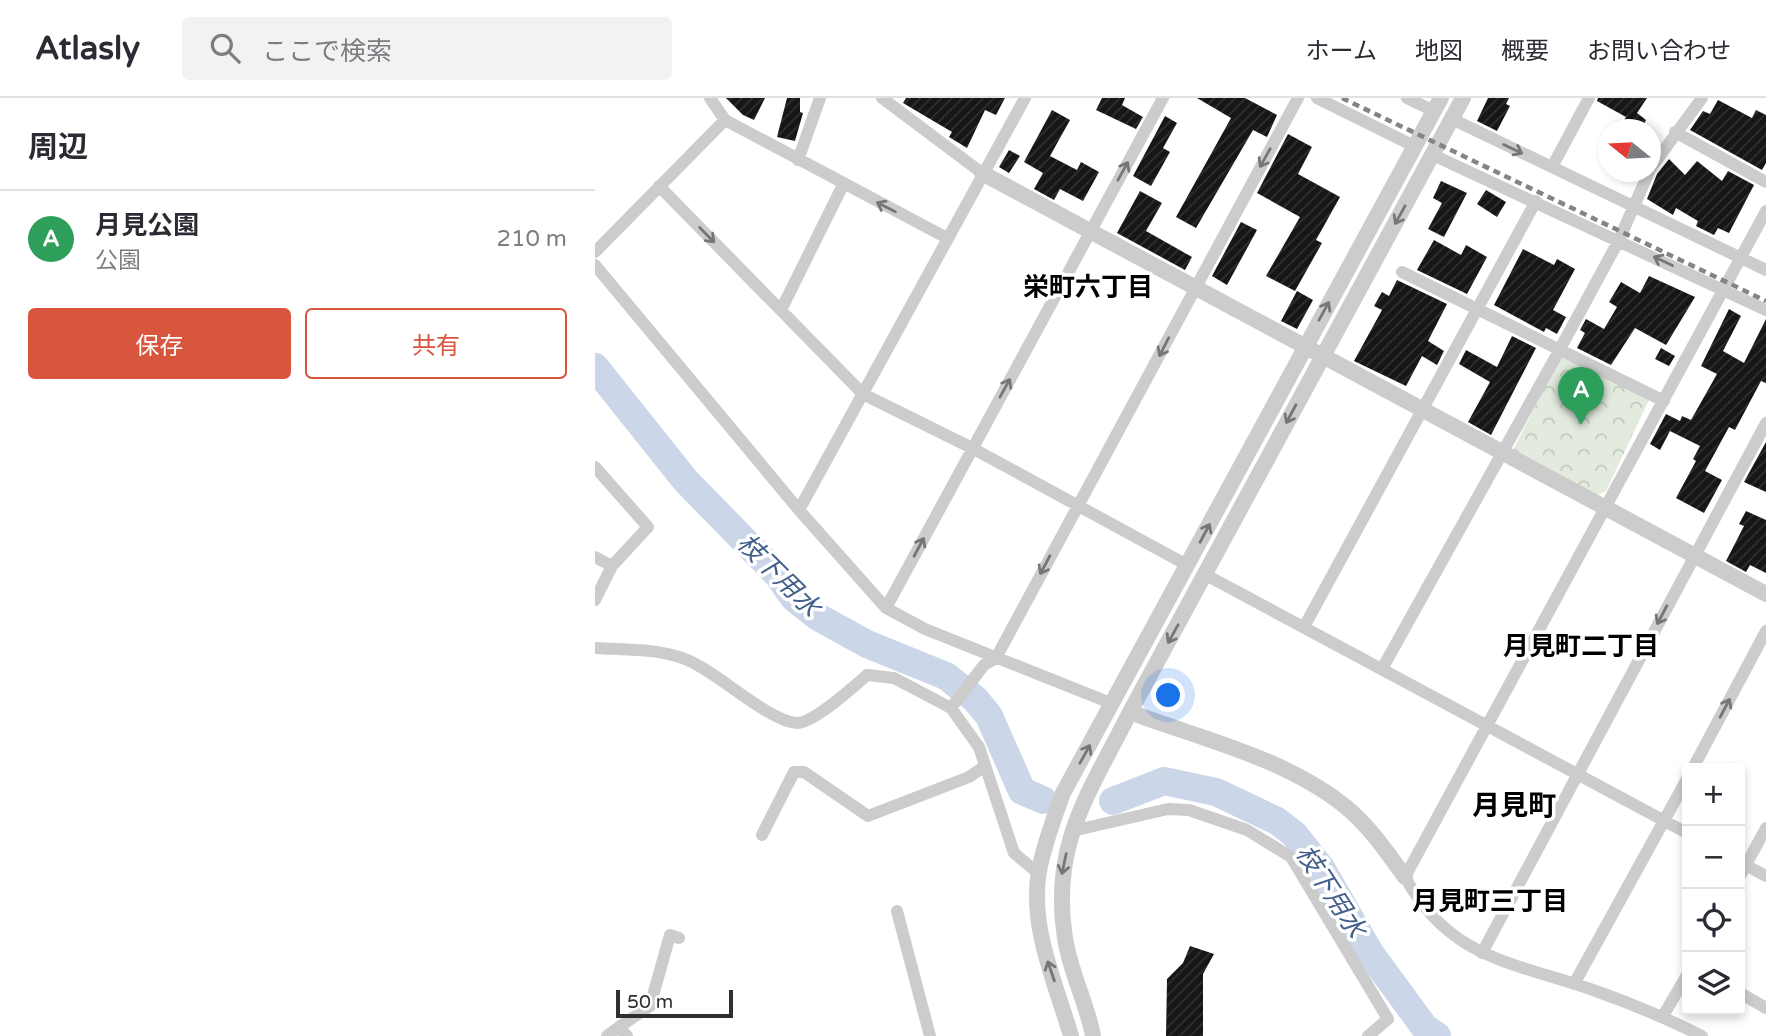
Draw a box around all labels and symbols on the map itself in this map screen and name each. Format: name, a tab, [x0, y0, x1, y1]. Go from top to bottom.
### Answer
north arrow	[1598, 119, 1661, 182]
one-way arrow	[1502, 142, 1523, 156]
one-way arrow	[1258, 147, 1272, 167]
one-way arrow	[1117, 161, 1130, 182]
one-way arrow	[876, 200, 897, 213]
one-way arrow	[1393, 204, 1407, 224]
one-way arrow	[698, 226, 715, 243]
one-way arrow	[1652, 253, 1673, 266]
district label: 栄町六丁目	[1023, 272, 1153, 303]
one-way arrow	[1318, 301, 1331, 322]
one-way arrow	[1156, 336, 1170, 357]
pin: A	[1558, 367, 1604, 425]
one-way arrow	[998, 378, 1012, 399]
one-way arrow	[1284, 403, 1297, 424]
one-way arrow	[1198, 523, 1212, 543]
water label: 枝下用水	[731, 528, 828, 625]
one-way arrow	[912, 538, 926, 558]
one-way arrow	[1038, 554, 1051, 575]
one-way arrow	[1655, 604, 1668, 625]
one-way arrow	[1166, 624, 1180, 644]
district label: 月見町二丁目	[1503, 631, 1659, 662]
your location	[1151, 678, 1185, 712]
one-way arrow	[1719, 698, 1732, 719]
one-way arrow	[1078, 745, 1092, 765]
district label: 月見町	[1472, 789, 1556, 823]
water label: 枝下用水	[1289, 839, 1374, 946]
one-way arrow	[1056, 852, 1070, 875]
district label: 月見町三丁目	[1412, 886, 1568, 917]
one-way arrow	[1044, 960, 1057, 982]
scale bar	[616, 987, 733, 1019]

